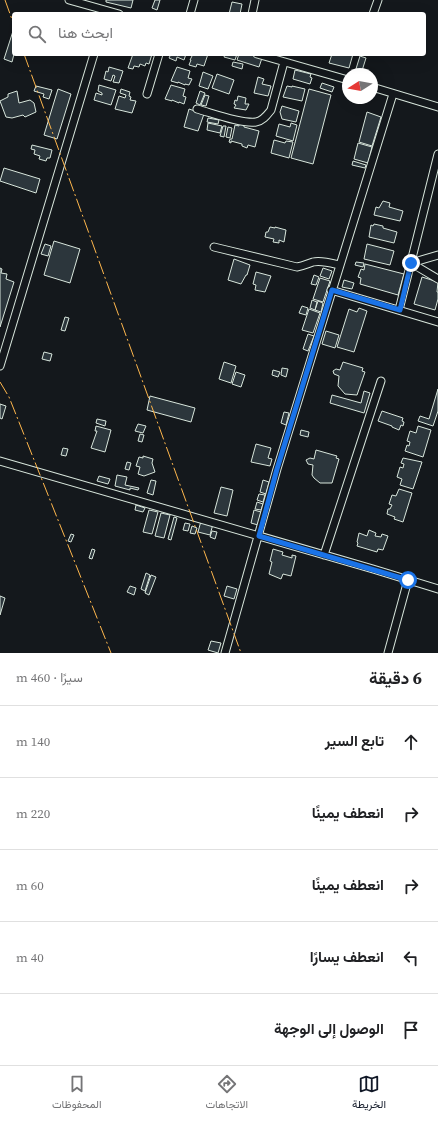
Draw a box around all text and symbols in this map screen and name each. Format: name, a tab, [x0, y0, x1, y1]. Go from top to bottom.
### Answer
search box	[12, 12, 426, 56]
text: ابحث هنا	[58, 22, 113, 43]
icon: search	[26, 23, 48, 45]
north arrow	[342, 68, 378, 104]
route end	[402, 254, 420, 272]
route start	[399, 571, 417, 589]
text: 6 دقيقة	[369, 666, 422, 690]
text: سيرًا · 460 m	[16, 669, 83, 686]
text: تابع السير	[325, 730, 384, 751]
icon: ahead	[400, 731, 422, 753]
text: 140 m	[16, 733, 50, 750]
text: انعطف يمينًا	[312, 802, 384, 823]
icon: right	[400, 803, 422, 825]
text: 220 m	[16, 805, 50, 822]
text: انعطف يمينًا	[312, 874, 384, 895]
icon: right	[400, 875, 422, 897]
text: 60 m	[16, 877, 44, 894]
text: انعطف يسارًا	[310, 946, 384, 967]
icon: left	[400, 947, 422, 969]
text: 40 m	[16, 949, 44, 966]
text: الوصول إلى الوجهة	[274, 1018, 384, 1039]
icon: arrive	[400, 1019, 422, 1041]
tab: المحفوظات	[52, 1073, 102, 1114]
tab: الاتجاهات	[205, 1073, 248, 1114]
tab: الخريطة	[352, 1073, 386, 1114]

